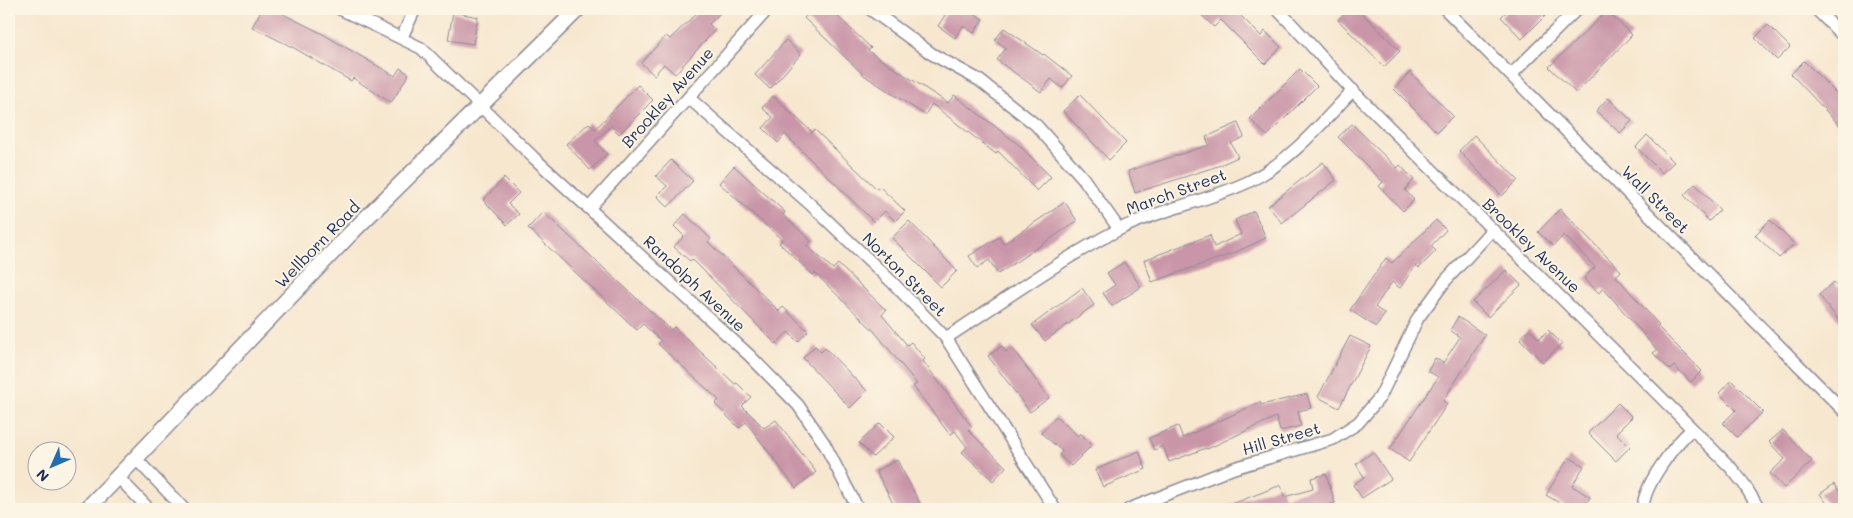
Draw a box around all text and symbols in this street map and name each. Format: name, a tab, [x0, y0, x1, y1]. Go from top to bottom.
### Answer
street label: Brookley Avenue	[616, 42, 718, 152]
street label: Wall Street	[1617, 160, 1695, 238]
street label: March Street	[1123, 163, 1229, 219]
street label: Brookley Avenue	[1479, 193, 1585, 297]
street label: Wellborn Road	[270, 196, 364, 292]
street label: Norton Street	[858, 227, 952, 321]
street label: Randolph Avenue	[640, 230, 750, 336]
street label: Hill Street	[1239, 417, 1323, 459]
north arrow	[28, 440, 78, 490]
text: N	[32, 465, 53, 486]

